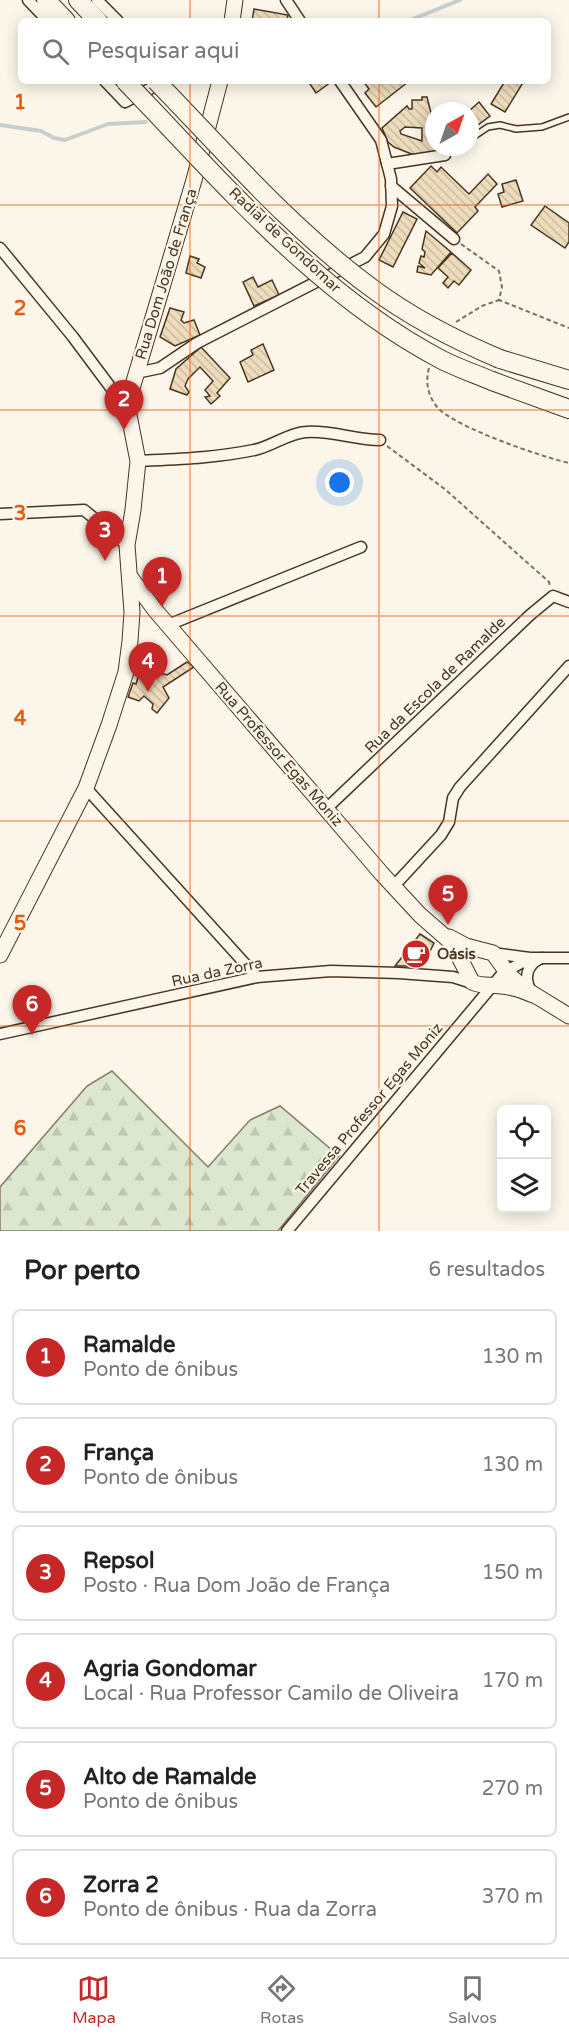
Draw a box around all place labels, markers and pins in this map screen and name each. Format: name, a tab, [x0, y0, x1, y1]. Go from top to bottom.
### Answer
pin: 2	[104, 380, 144, 430]
pin: 3	[86, 512, 124, 561]
pin: 1	[142, 558, 182, 607]
pin: 4	[128, 642, 168, 692]
pin: 5	[428, 876, 468, 925]
cafe icon: Oásis	[400, 938, 432, 970]
place label: Oásis	[437, 945, 476, 963]
pin: 6	[12, 986, 51, 1035]

